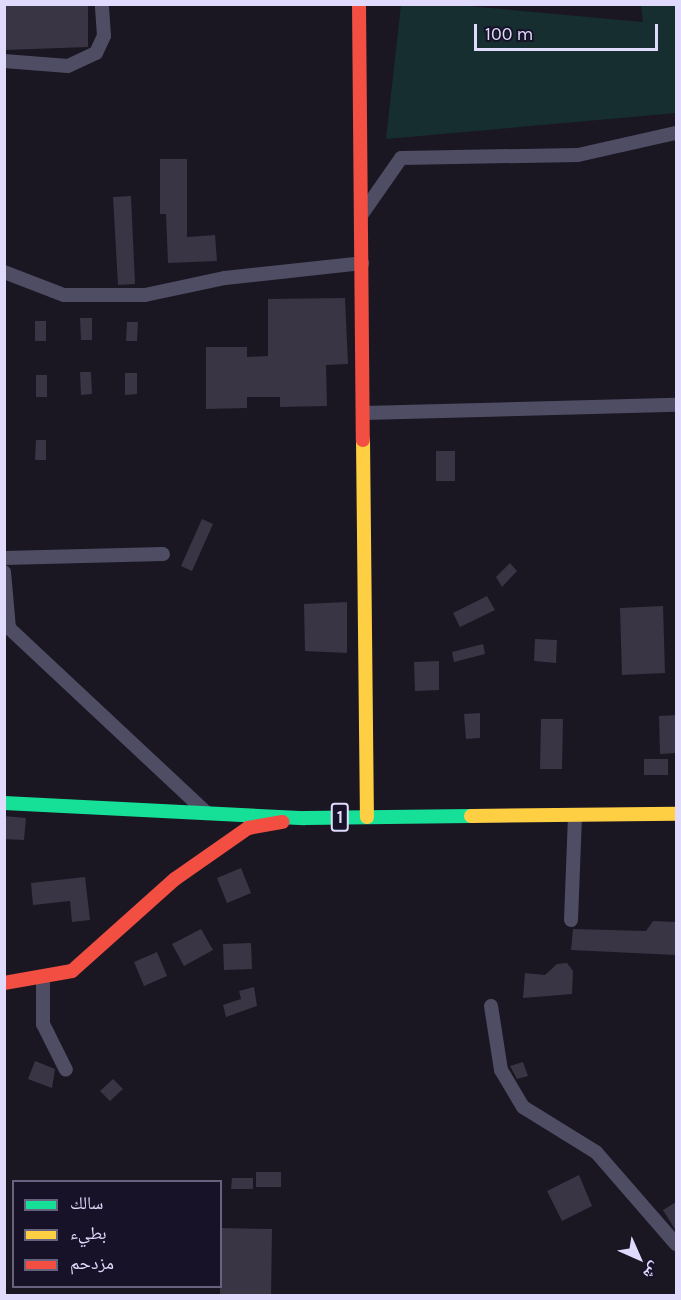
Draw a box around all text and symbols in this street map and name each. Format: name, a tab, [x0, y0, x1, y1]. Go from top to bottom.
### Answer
scale bar	[477, 12, 662, 50]
text: 100 m	[485, 23, 533, 45]
road number: 1	[330, 802, 350, 832]
legend	[12, 1180, 222, 1288]
text: سالك	[70, 1192, 103, 1214]
text: بطيء	[70, 1222, 107, 1244]
north arrow	[609, 1228, 669, 1288]
text: مزدحم	[70, 1252, 114, 1274]
text: ش	[639, 1258, 665, 1284]

